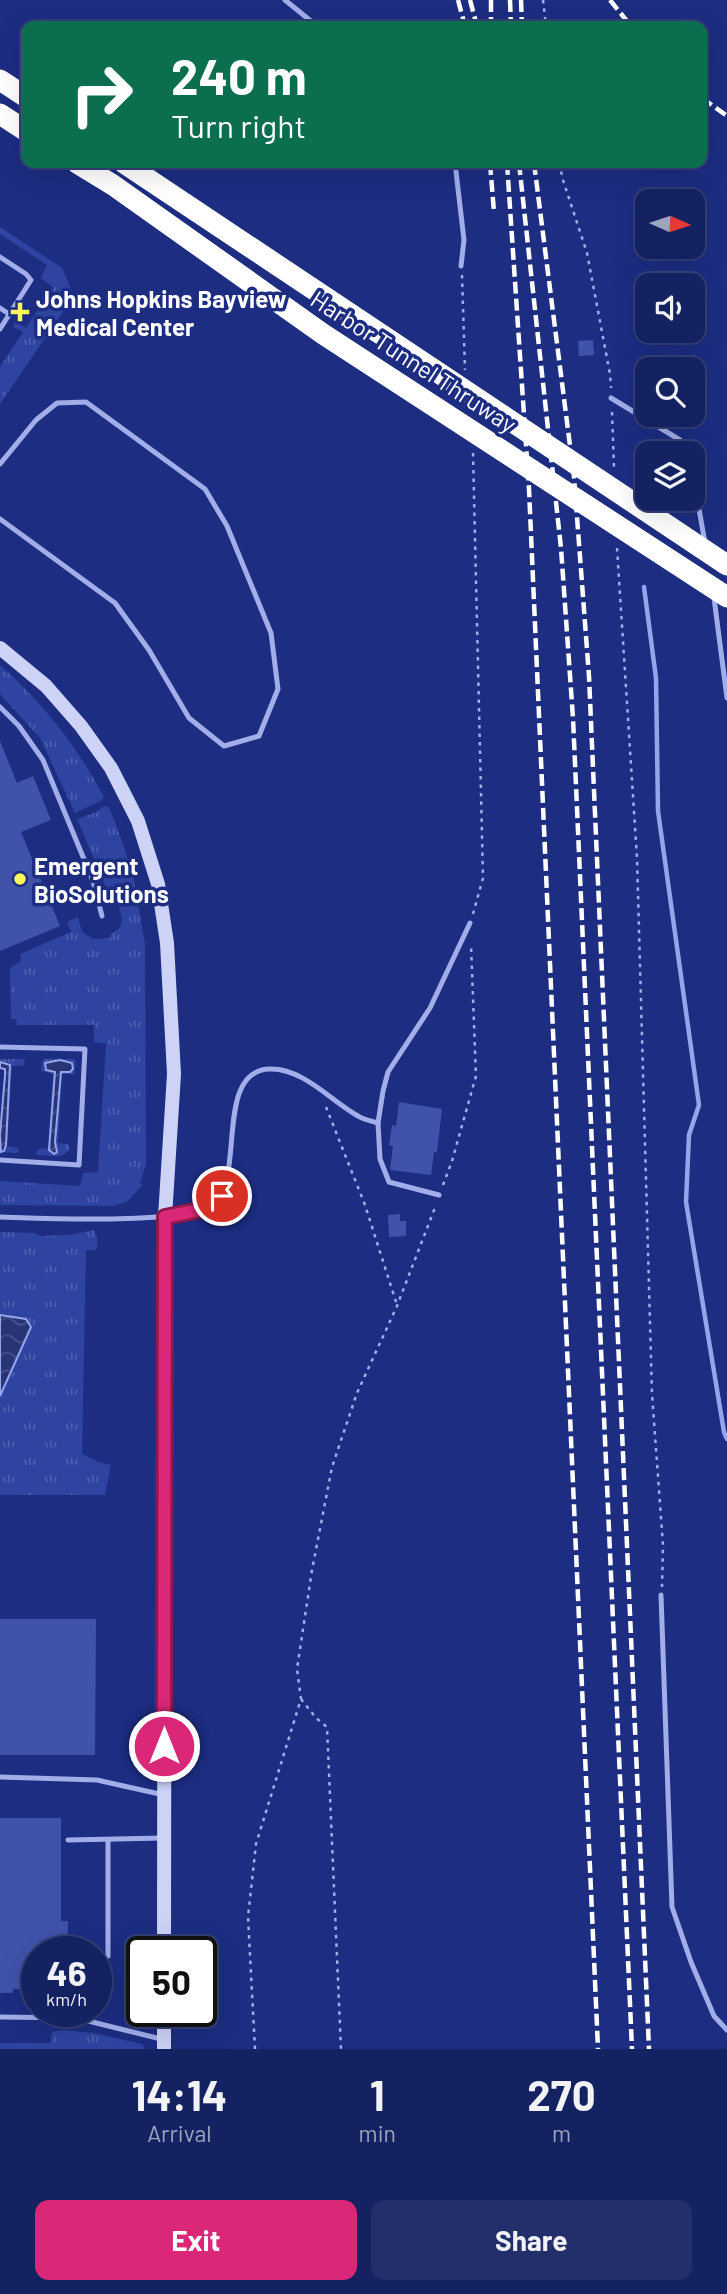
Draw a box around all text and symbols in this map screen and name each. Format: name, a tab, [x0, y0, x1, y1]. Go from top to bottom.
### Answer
text: 240 m	[171, 46, 307, 105]
icon: right	[56, 49, 147, 140]
text: Turn right	[171, 106, 306, 144]
north arrow	[635, 189, 705, 259]
map controls	[635, 189, 705, 511]
button: sound	[635, 273, 705, 343]
place label: Johns Hopkins Bayview Medical Center	[36, 284, 287, 341]
street label: Harbor Tunnel Thruway	[306, 284, 522, 438]
marker: Johns Hopkins Bayview Medical Center	[10, 302, 30, 322]
button: search	[635, 357, 705, 427]
button: layers	[635, 441, 705, 511]
place label: Emergent BioSolutions	[34, 851, 169, 908]
marker: Emergent BioSolutions	[12, 871, 28, 887]
pin	[192, 1166, 252, 1226]
icon: arrive	[203, 1177, 241, 1215]
position arrow	[127, 1709, 201, 1783]
speed limit sign: 50	[126, 1936, 217, 2027]
text: 46	[47, 1951, 86, 1993]
text: km/h	[46, 1988, 87, 2010]
text: 14:14	[131, 2069, 227, 2119]
text: 1	[370, 2069, 385, 2119]
text: 270	[527, 2069, 596, 2119]
text: Arrival	[147, 2119, 211, 2147]
text: min	[359, 2119, 396, 2147]
text: m	[552, 2119, 571, 2147]
button: Exit	[35, 2200, 357, 2280]
button: Share	[371, 2200, 692, 2280]

